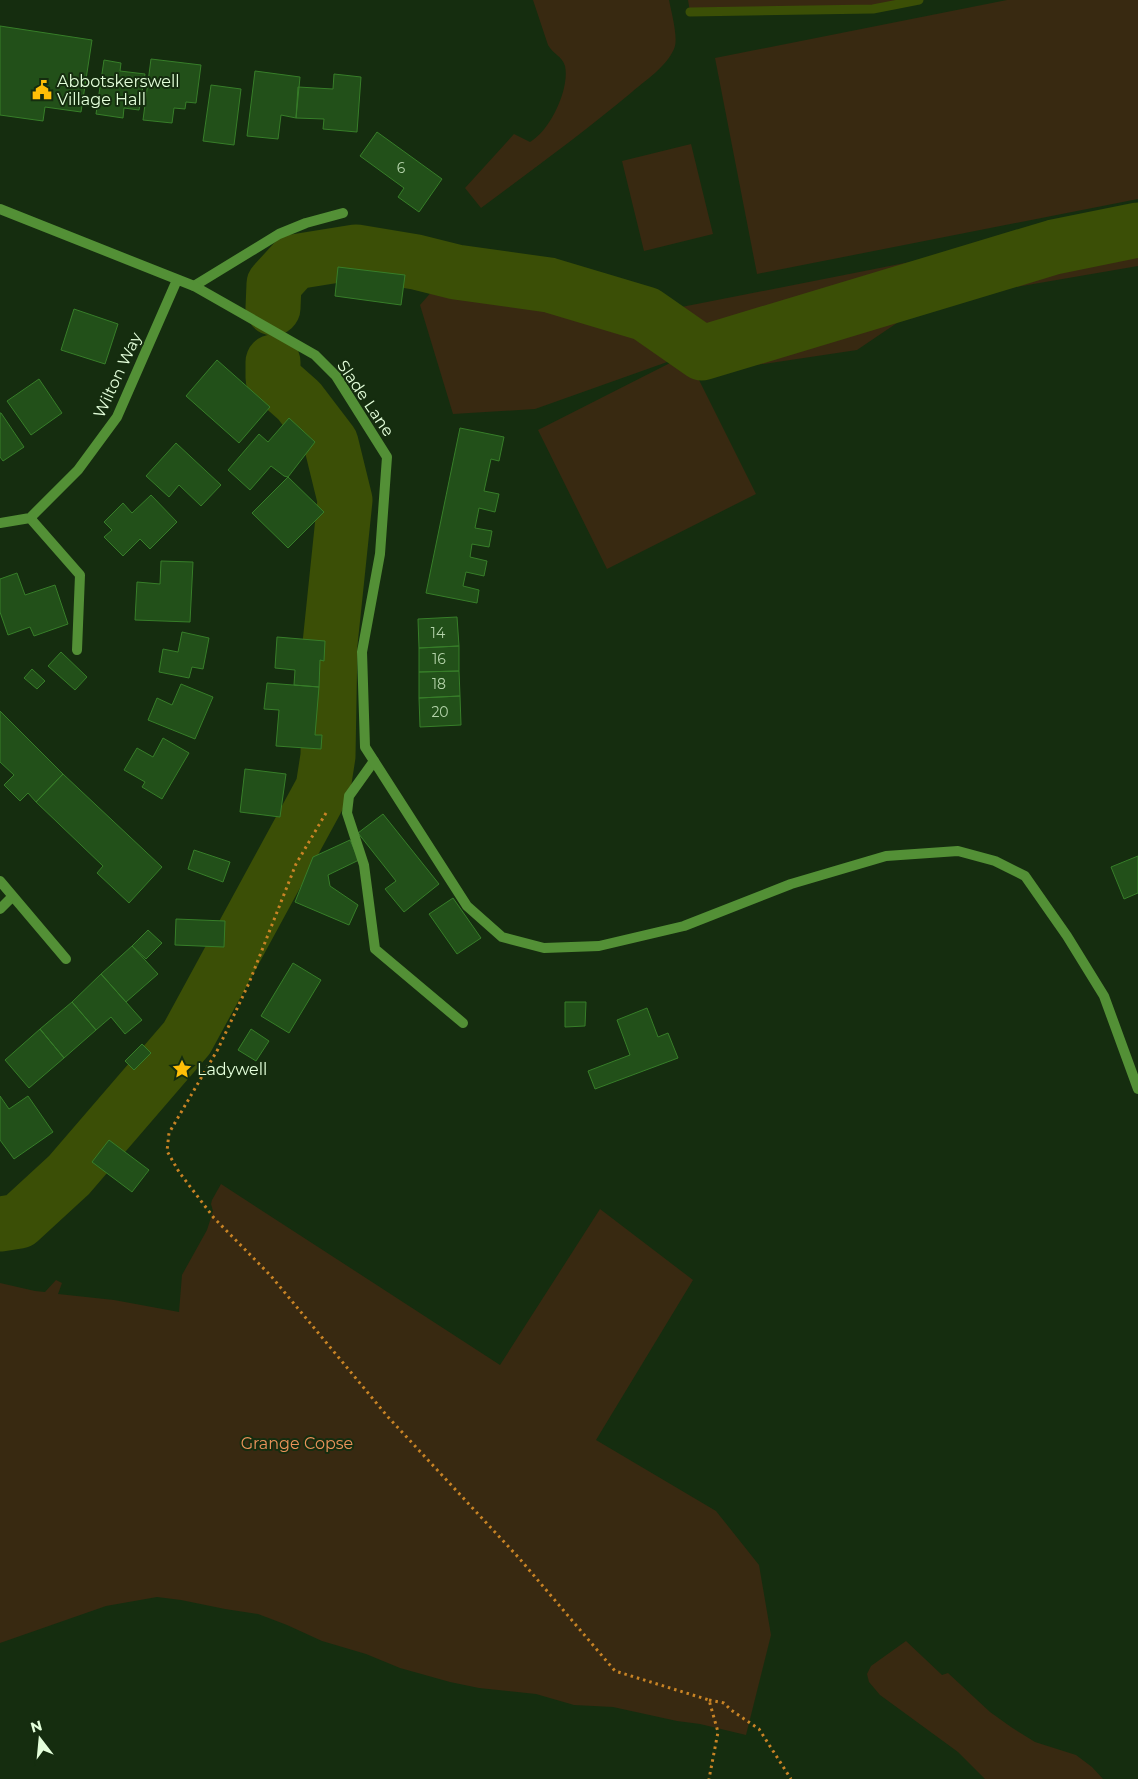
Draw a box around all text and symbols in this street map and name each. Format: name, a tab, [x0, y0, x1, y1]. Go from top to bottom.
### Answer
place label: Abbotskerswell Village Hall	[57, 72, 180, 109]
public building icon: Abbotskerswell Village Hall	[31, 79, 53, 101]
house number: 6	[397, 159, 406, 177]
street label: Wilton Way	[89, 329, 146, 421]
street label: Slade Lane	[333, 357, 398, 440]
house number: 14	[431, 624, 446, 642]
house number: 16	[432, 650, 446, 668]
house number: 18	[432, 675, 446, 693]
house number: 20	[431, 703, 449, 721]
place icon: Ladywell	[171, 1058, 193, 1080]
place label: Ladywell	[197, 1060, 267, 1079]
park label: Grange Copse	[241, 1434, 353, 1453]
north arrow	[15, 1714, 65, 1764]
text: N	[28, 1716, 44, 1737]

